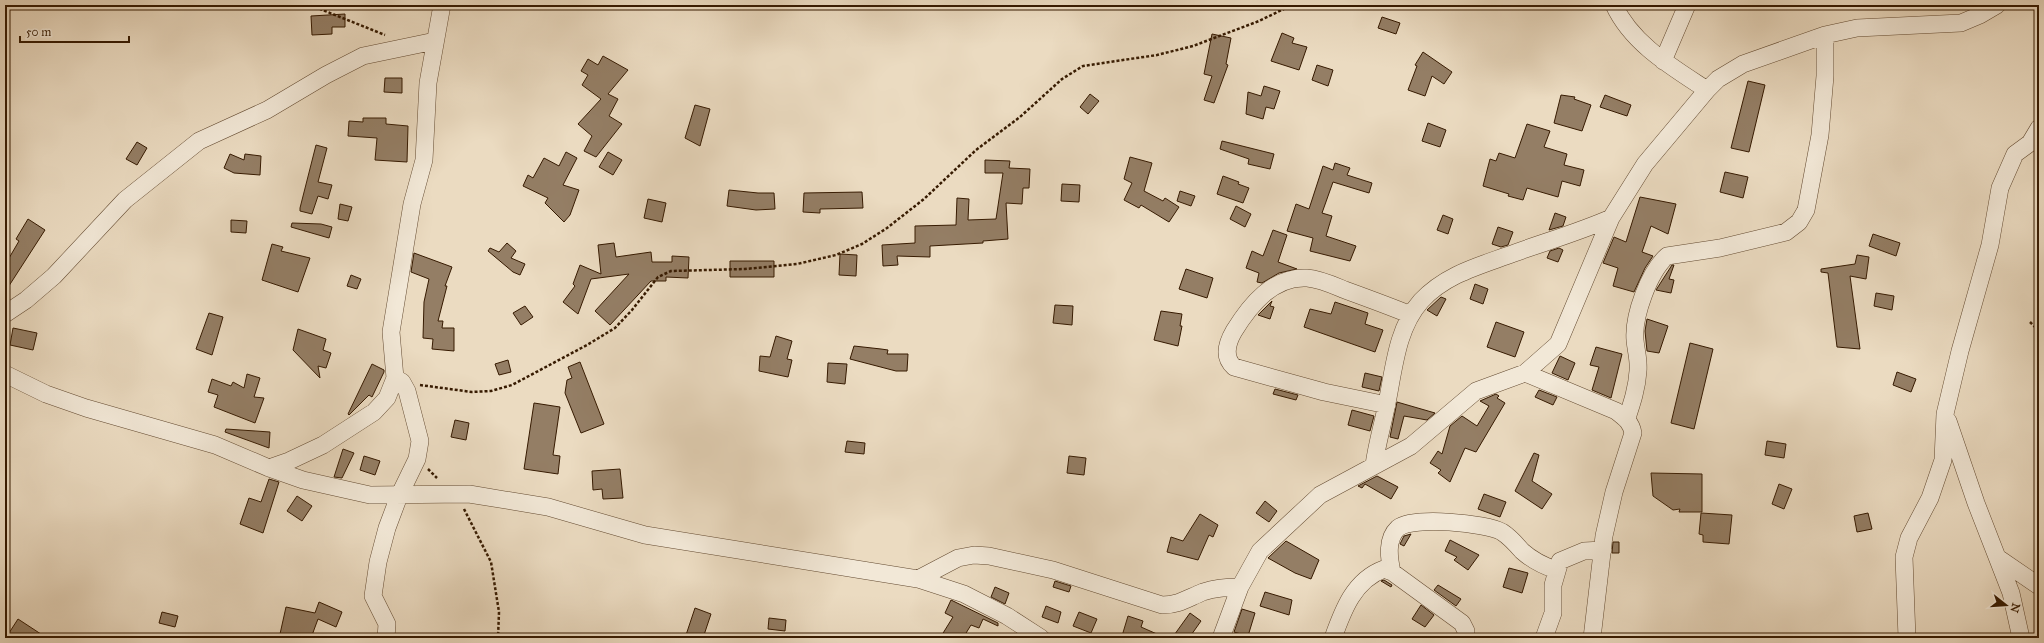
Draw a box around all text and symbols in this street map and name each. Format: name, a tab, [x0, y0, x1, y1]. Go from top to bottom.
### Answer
scale bar	[20, 18, 129, 44]
text: 50 m	[26, 25, 51, 39]
north arrow	[1986, 585, 2026, 625]
text: N	[2007, 601, 2023, 615]

